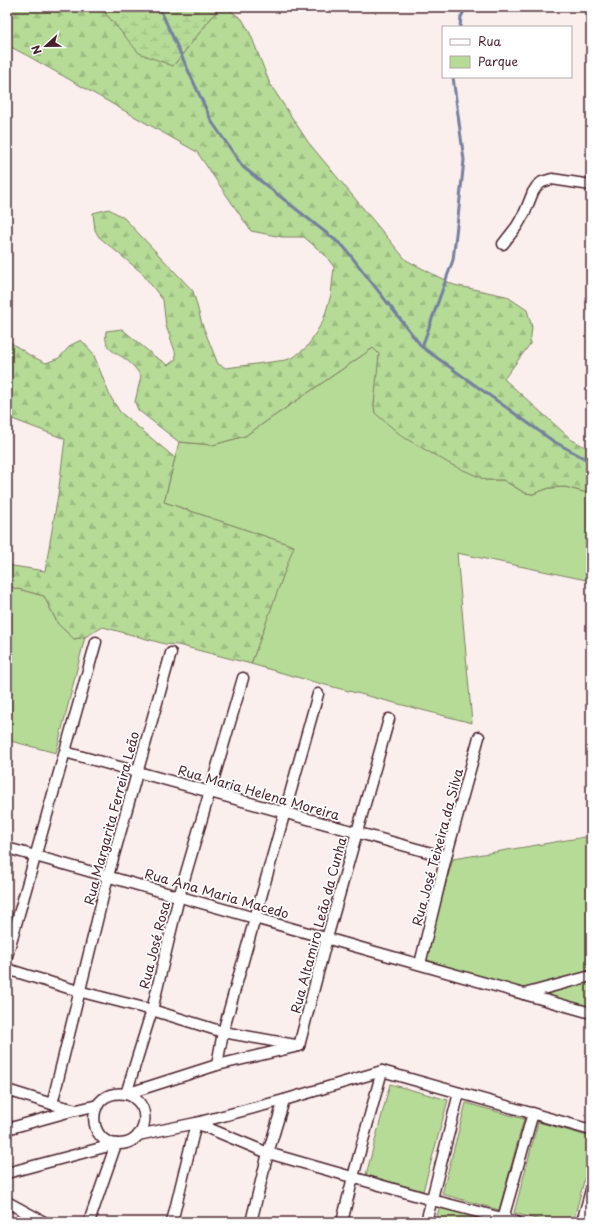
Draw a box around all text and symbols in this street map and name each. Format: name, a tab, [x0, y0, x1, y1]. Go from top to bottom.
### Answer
north arrow	[26, 26, 66, 66]
legend	[442, 26, 572, 78]
text: Rua	[478, 32, 502, 50]
text: N	[27, 42, 46, 57]
text: Parque	[478, 52, 518, 70]
street label: Rua Margarita Ferreira Leão	[79, 729, 143, 907]
street label: Rua Maria Helena Moreira	[176, 760, 343, 824]
street label: Rua José Teixeira da Silva	[407, 766, 467, 928]
street label: Rua Altamiro Leão da Cunha	[285, 834, 351, 1015]
street label: Rua Ana Maria Macedo	[143, 863, 291, 923]
street label: Rua José Rosa	[134, 899, 174, 991]

